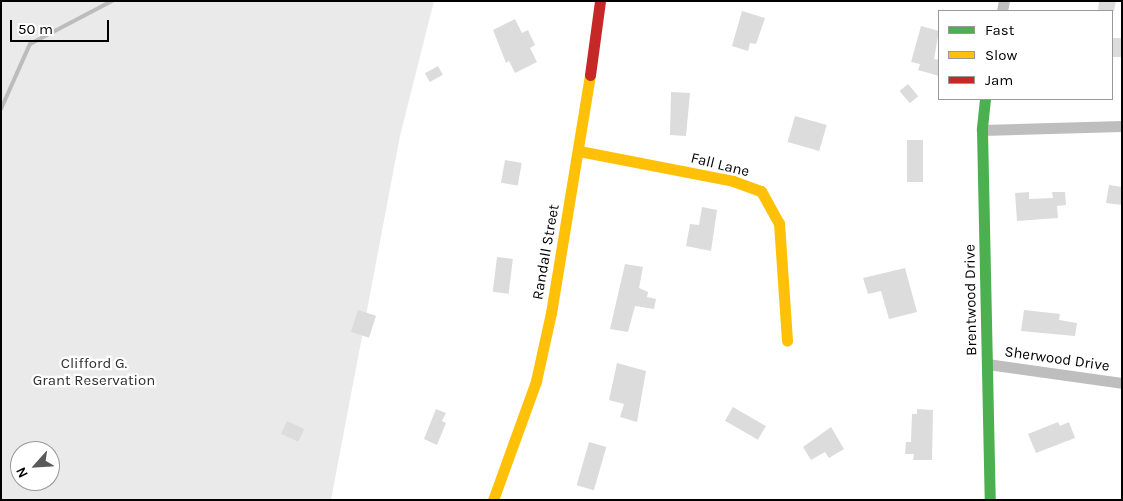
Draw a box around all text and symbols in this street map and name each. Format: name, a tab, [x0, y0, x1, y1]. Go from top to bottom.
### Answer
scale bar	[12, 10, 111, 42]
legend	[938, 10, 1113, 100]
text: 50 m	[18, 20, 53, 38]
text: Fast	[985, 21, 1014, 39]
text: Slow	[985, 46, 1017, 64]
text: Jam	[985, 71, 1013, 89]
street label: Fall Lane	[689, 149, 751, 181]
street label: Randall Street	[529, 203, 563, 301]
street label: Brentwood Drive	[961, 244, 981, 356]
street label: Sherwood Drive	[1003, 343, 1111, 375]
park label: Clifford G. Grant Reservation	[33, 354, 155, 389]
north arrow	[10, 441, 60, 491]
text: N	[12, 464, 32, 481]

